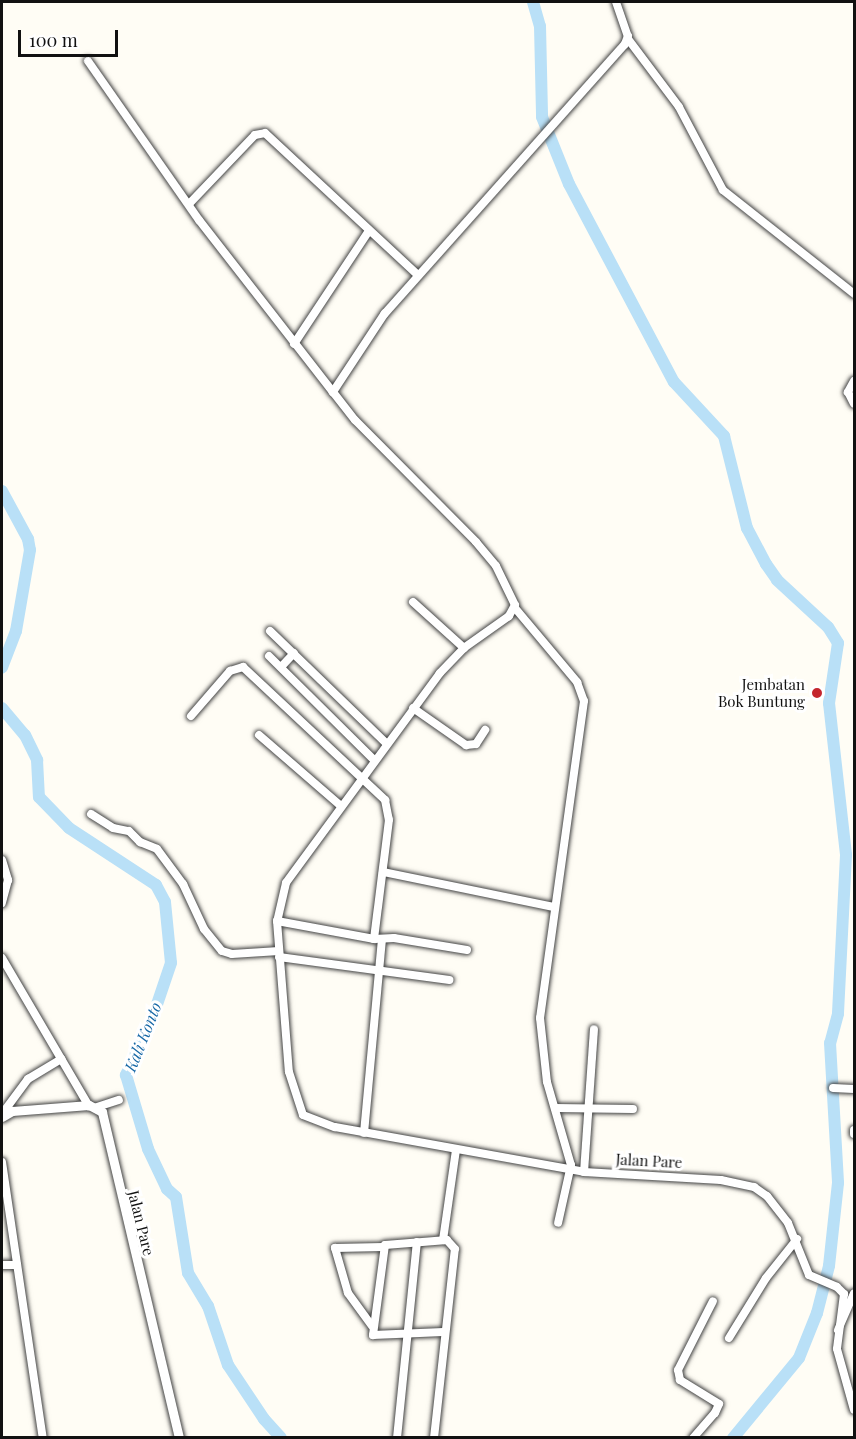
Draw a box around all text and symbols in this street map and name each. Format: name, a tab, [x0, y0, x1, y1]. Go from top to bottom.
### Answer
scale bar	[21, 18, 122, 56]
text: 100 m	[29, 28, 78, 52]
place label: Jembatan Bok Buntung	[718, 675, 805, 710]
marker: Jembatan Bok Buntung	[810, 686, 824, 700]
water label: Kali Konto	[120, 1000, 166, 1074]
street label: Jalan Pare	[615, 1150, 683, 1172]
street label: Jalan Pare	[124, 1189, 158, 1257]

